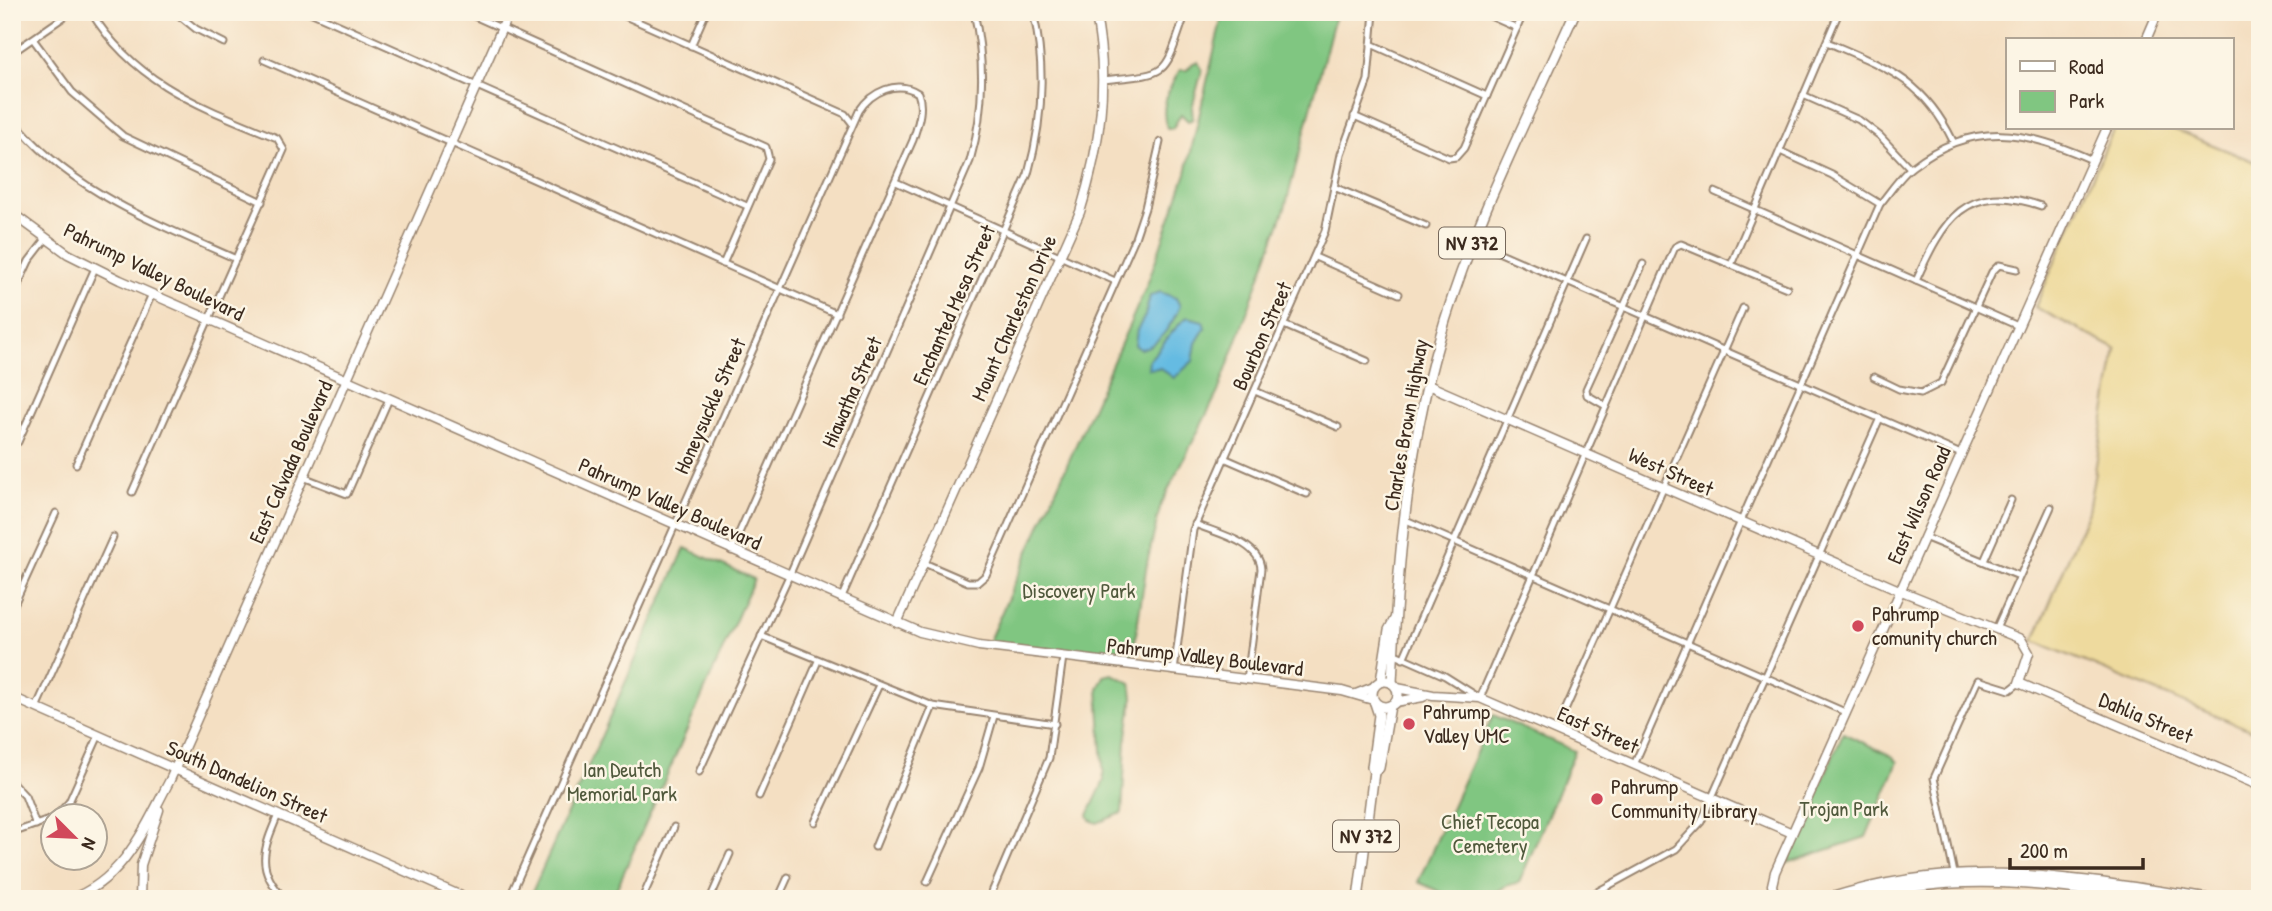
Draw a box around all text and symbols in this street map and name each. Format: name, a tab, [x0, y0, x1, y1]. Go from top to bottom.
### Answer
legend	[2006, 38, 2234, 130]
text: Road	[2069, 52, 2103, 81]
text: Park	[2069, 86, 2104, 115]
street label: Pahrump Valley Boulevard	[59, 215, 249, 328]
street label: Enchanted Mesa Street	[905, 219, 1002, 390]
road number: NV 372	[1439, 228, 1505, 258]
street label: Mount Charleston Drive	[964, 230, 1063, 406]
street label: Bourbon Street	[1225, 276, 1299, 395]
street label: Hiawatha Street	[814, 331, 889, 452]
street label: Honeysuckle Street	[667, 332, 753, 478]
street label: Charles Brown Highway	[1376, 336, 1435, 513]
street label: East Calvada Boulevard	[242, 376, 339, 548]
street label: West Street	[1624, 440, 1719, 503]
street label: East Wilson Road	[1880, 441, 1957, 568]
street label: Pahrump Valley Boulevard	[574, 450, 766, 557]
park label: Discovery Park	[1022, 576, 1136, 605]
place label: Pahrump comunity church	[1872, 599, 1997, 652]
marker: Pahrump comunity church	[1850, 618, 1866, 634]
street label: Pahrump Valley Boulevard	[1105, 630, 1305, 683]
street label: Dahlia Street	[2095, 685, 2198, 751]
place label: Pahrump Valley UMC	[1423, 697, 1510, 750]
street label: East Street	[1553, 699, 1644, 761]
marker: Pahrump Valley UMC	[1401, 716, 1417, 732]
street label: South Dandelion Street	[162, 733, 333, 830]
park label: Ian Deutch Memorial Park	[567, 755, 677, 808]
place label: Pahrump Community Library	[1611, 772, 1758, 825]
marker: Pahrump Community Library	[1589, 791, 1605, 807]
park label: Trojan Park	[1800, 794, 1889, 823]
north arrow	[38, 802, 108, 872]
park label: Chief Tecopa Cemetery	[1441, 807, 1539, 860]
road number: NV 372	[1333, 820, 1399, 852]
scale bar	[2010, 827, 2142, 871]
text: N	[76, 834, 103, 854]
text: 200 m	[2020, 836, 2068, 865]

